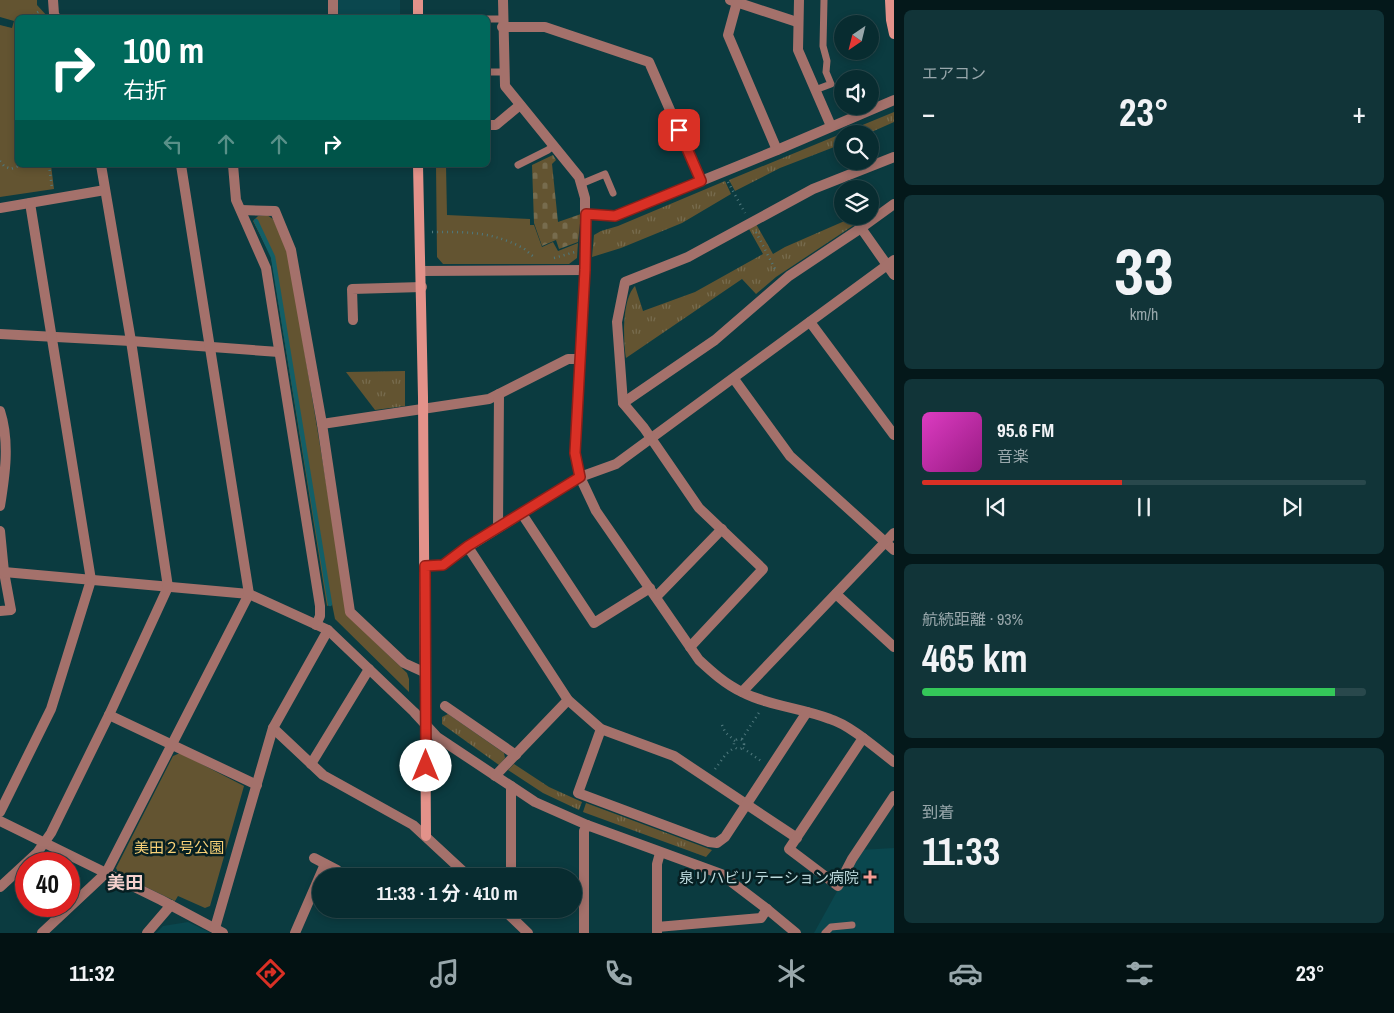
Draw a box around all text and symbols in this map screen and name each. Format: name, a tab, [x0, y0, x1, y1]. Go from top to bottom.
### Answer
north arrow	[834, 15, 879, 60]
map controls	[834, 15, 879, 225]
text: 100 m	[123, 27, 204, 74]
icon: right	[40, 35, 105, 100]
text: エアコン	[922, 62, 986, 84]
button: sound	[834, 70, 879, 115]
text: 右折	[123, 75, 167, 105]
text: 23°	[1119, 87, 1169, 138]
text: −	[922, 94, 935, 132]
text: +	[1353, 94, 1366, 132]
pin	[658, 109, 700, 151]
icon: arrive	[665, 116, 693, 144]
button: search	[834, 125, 879, 170]
icon: left	[159, 130, 187, 158]
icon: ahead	[212, 130, 240, 158]
icon: ahead	[265, 130, 293, 158]
icon: right	[318, 130, 346, 158]
button: layers	[834, 180, 879, 225]
text: 33	[1114, 227, 1174, 314]
text: km/h	[1130, 303, 1158, 325]
text: 95.6 FM	[997, 417, 1054, 443]
text: 音楽	[997, 445, 1029, 467]
icon: previous	[982, 493, 1010, 521]
icon: pause	[1130, 493, 1158, 521]
icon: next	[1278, 493, 1306, 521]
text: 航続距離 · 93%	[922, 608, 1023, 630]
text: 465 km	[922, 633, 1028, 684]
position arrow	[399, 739, 451, 791]
text: 到着	[922, 801, 954, 823]
text: 11:33	[922, 826, 1000, 877]
park label: 美田２号公園	[134, 837, 224, 858]
speed limit sign: 40	[15, 852, 80, 917]
place label: 泉リハビリテーション病院	[679, 867, 859, 888]
district label: 美田	[107, 870, 143, 895]
marker: 泉リハビリテーション病院	[863, 870, 877, 884]
text: 11:33 · 1 分 · 410 m	[376, 880, 518, 906]
icon: directions	[253, 956, 288, 991]
icon: music	[427, 956, 462, 991]
icon: phone	[601, 956, 636, 991]
icon: climate	[774, 956, 809, 991]
icon: car	[948, 956, 983, 991]
icon: filters	[1122, 956, 1157, 991]
text: 11:32	[69, 958, 115, 988]
text: 23°	[1296, 958, 1325, 988]

